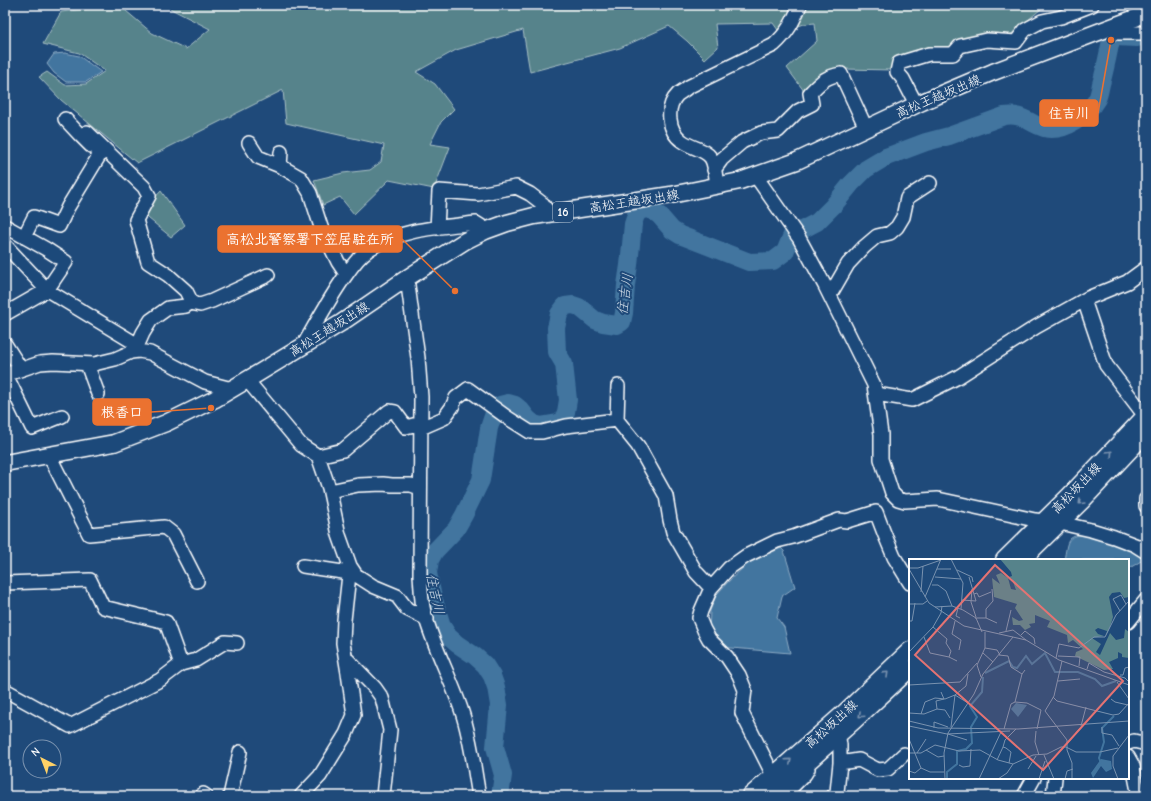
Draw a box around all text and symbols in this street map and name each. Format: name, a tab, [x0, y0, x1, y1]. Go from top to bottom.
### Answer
street label: 高松王越坂出線	[893, 71, 984, 121]
callout: 住吉川	[1040, 100, 1098, 126]
text: 住吉川	[1048, 105, 1090, 122]
street label: 高松王越坂出線	[588, 186, 681, 216]
road number: 16	[553, 202, 573, 222]
callout: 高松北警察署下笠居駐在所	[218, 226, 402, 252]
text: 高松北警察署下笠居駐在所	[226, 231, 394, 248]
water label: 住吉川	[614, 272, 636, 316]
street label: 高松王越坂出線	[286, 298, 372, 359]
callout: 根香口	[93, 399, 151, 425]
text: 根香口	[101, 404, 143, 421]
one-way arrow	[1105, 450, 1112, 457]
street label: 高松坂出線	[1048, 459, 1105, 517]
one-way arrow	[1078, 497, 1086, 505]
inset map	[909, 559, 1129, 779]
water label: 住吉川	[422, 572, 448, 616]
one-way arrow	[881, 671, 889, 678]
street label: 高松坂出線	[802, 696, 861, 751]
one-way arrow	[858, 710, 866, 718]
north arrow	[22, 739, 62, 779]
text: N	[29, 745, 43, 759]
one-way arrow	[785, 759, 792, 766]

